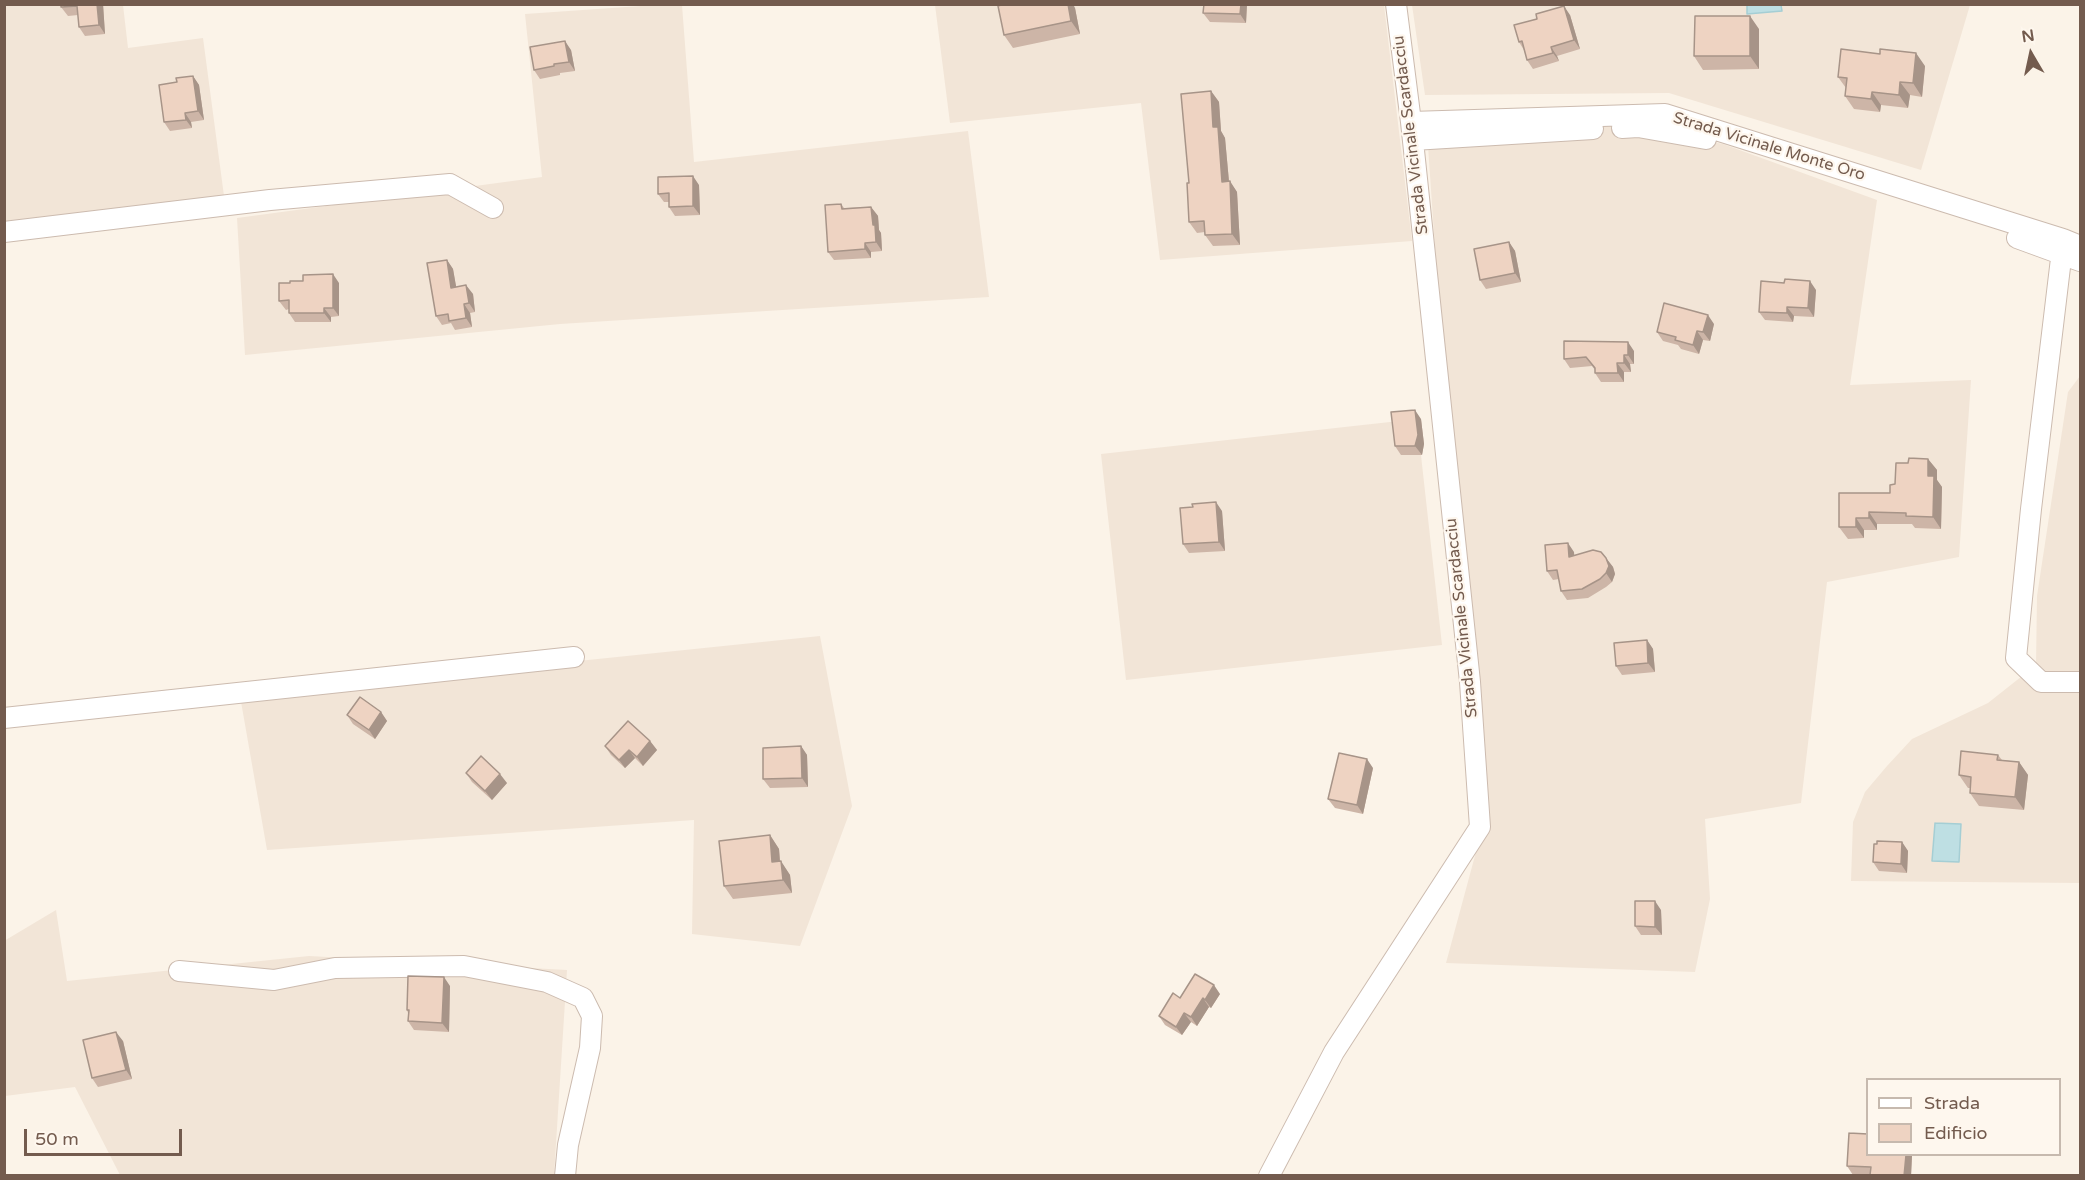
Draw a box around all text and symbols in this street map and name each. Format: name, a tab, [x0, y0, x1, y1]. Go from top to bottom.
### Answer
north arrow	[2001, 24, 2061, 84]
text: N	[2020, 25, 2036, 47]
street label: Strada Vicinale Scardacciu	[1389, 34, 1433, 236]
street label: Strada Vicinale Monte Oro	[1671, 109, 1867, 185]
street label: Strada Vicinale Scardacciu	[1442, 517, 1482, 719]
legend	[1866, 1078, 2061, 1156]
text: Strada	[1924, 1092, 1980, 1114]
scale bar	[27, 1117, 184, 1155]
text: Edificio	[1924, 1122, 1988, 1144]
text: 50 m	[35, 1128, 79, 1150]

